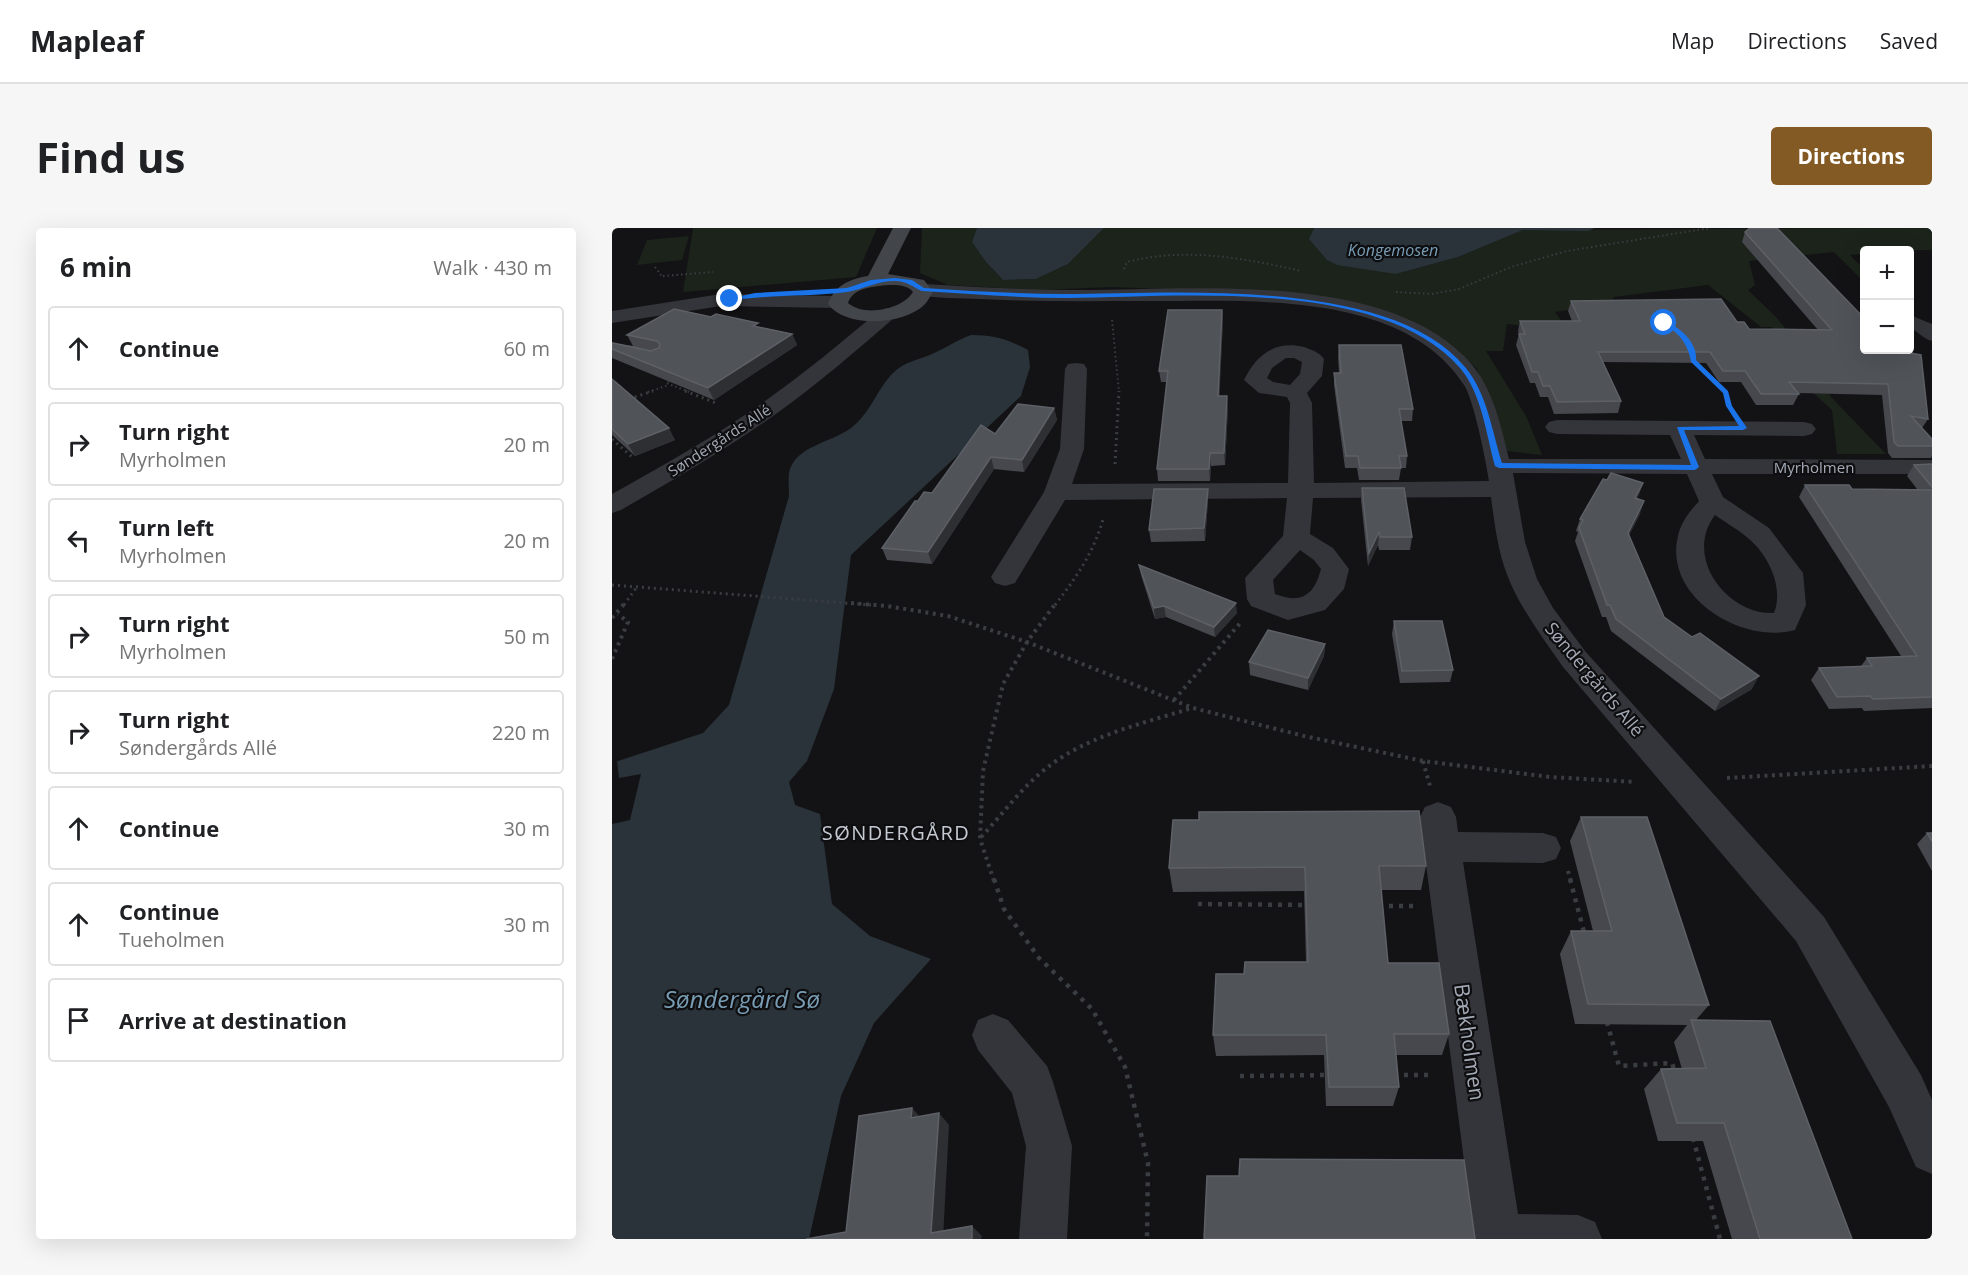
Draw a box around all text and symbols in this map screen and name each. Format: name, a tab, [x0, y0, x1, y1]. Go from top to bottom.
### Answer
text: Mapleaf	[30, 22, 144, 60]
text: Map	[1671, 27, 1714, 55]
text: Directions	[1747, 27, 1847, 55]
text: Saved	[1880, 27, 1938, 55]
button: Directions	[1771, 127, 1932, 185]
text: Find us	[36, 128, 185, 185]
water label: Kongemosen	[1348, 239, 1438, 261]
map controls	[1860, 246, 1914, 354]
button: +	[1860, 246, 1914, 300]
text: 6 min	[60, 249, 132, 285]
text: Walk · 430 m	[433, 254, 552, 281]
route end	[716, 285, 742, 311]
button: −	[1860, 300, 1914, 354]
route start	[1650, 309, 1676, 335]
icon: ahead	[62, 332, 95, 365]
text: Continue	[119, 333, 219, 363]
text: 60 m	[503, 335, 550, 362]
street label: Søndergårds Allé	[664, 399, 774, 481]
text: Turn right	[119, 416, 230, 446]
icon: right	[62, 428, 95, 461]
text: 20 m	[503, 431, 550, 458]
text: Myrholmen	[119, 446, 227, 473]
street label: Myrholmen	[1774, 457, 1854, 477]
text: Turn left	[119, 512, 214, 542]
icon: left	[62, 524, 95, 557]
text: 20 m	[503, 527, 550, 554]
text: Myrholmen	[119, 542, 227, 569]
text: Turn right	[119, 608, 230, 638]
street label: Søndergårds Allé	[1540, 617, 1650, 741]
icon: right	[62, 620, 95, 653]
text: 50 m	[503, 623, 550, 650]
text: Myrholmen	[119, 638, 227, 665]
text: Turn right	[119, 704, 230, 734]
icon: right	[62, 716, 95, 749]
text: 220 m	[492, 719, 550, 746]
text: Søndergårds Allé	[119, 734, 277, 761]
icon: ahead	[62, 812, 95, 845]
text: Continue	[119, 813, 219, 843]
text: 30 m	[503, 815, 550, 842]
district label: SØNDERGÅRD	[822, 819, 970, 846]
text: Continue	[119, 896, 219, 926]
icon: ahead	[62, 908, 95, 941]
text: 30 m	[503, 911, 550, 938]
text: Tueholmen	[119, 926, 225, 953]
water label: Søndergård Sø	[664, 982, 820, 1015]
street label: Bækholmen	[1448, 982, 1492, 1102]
icon: arrive	[62, 1004, 95, 1037]
text: Arrive at destination	[119, 1005, 347, 1035]

